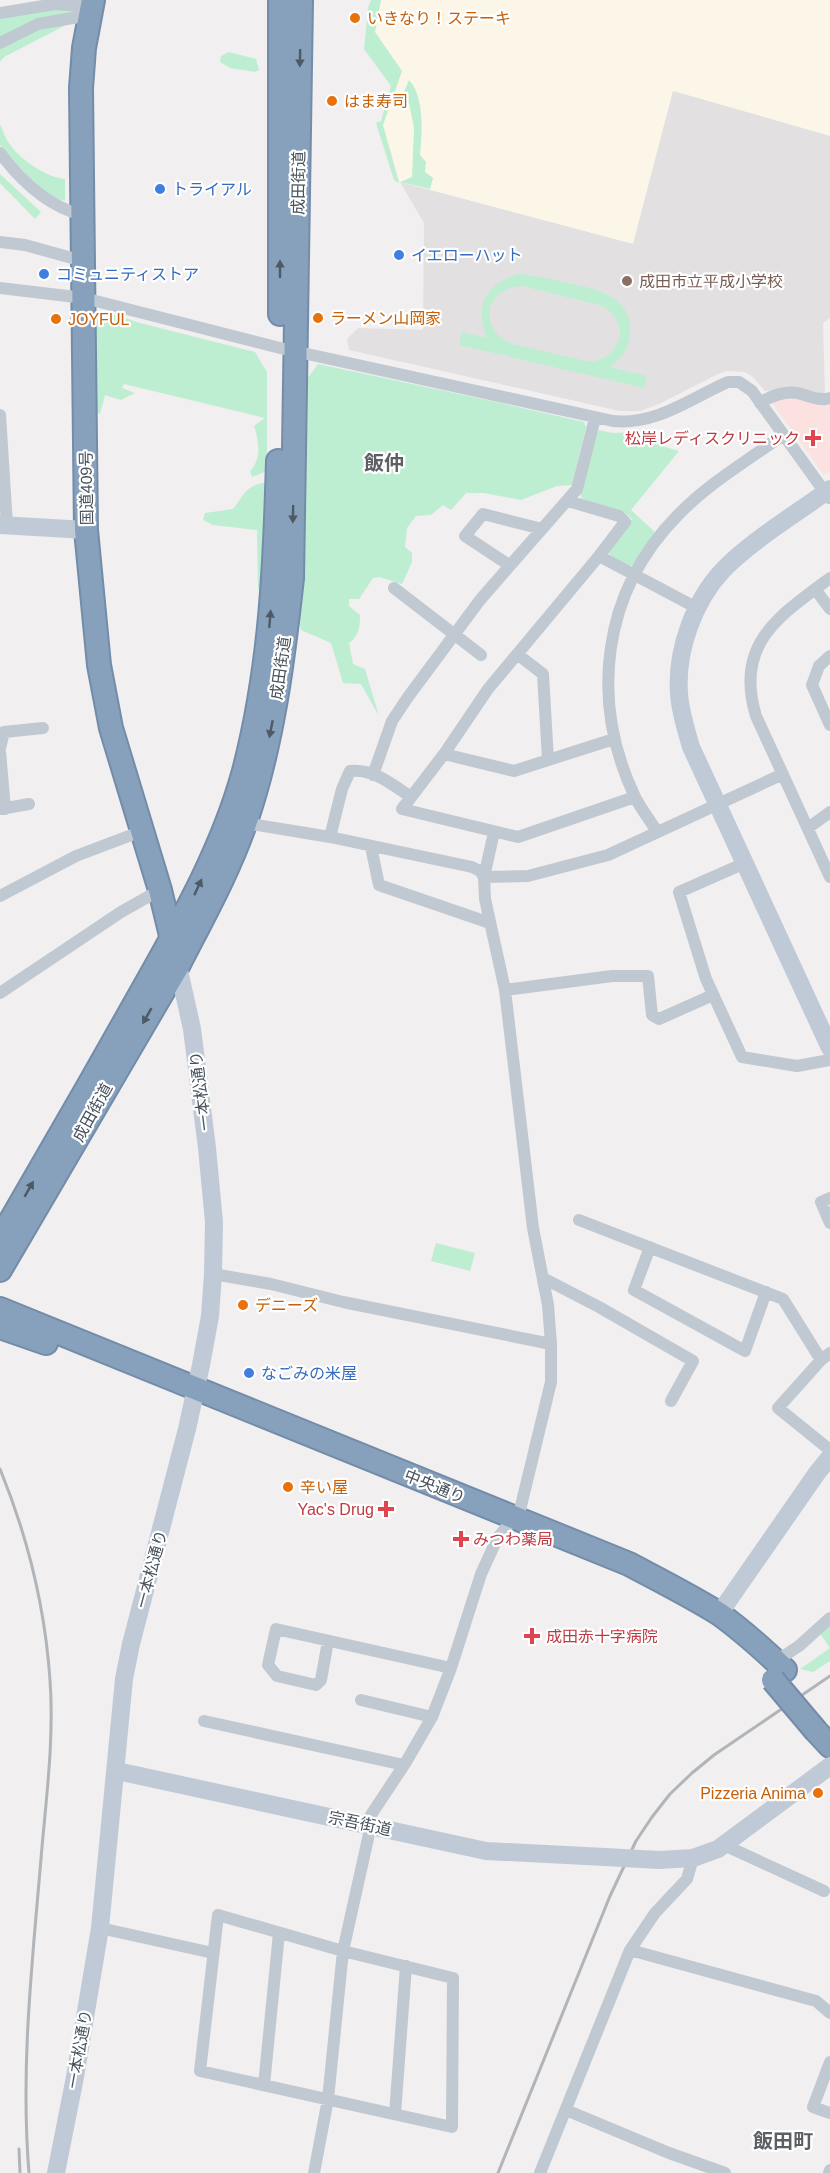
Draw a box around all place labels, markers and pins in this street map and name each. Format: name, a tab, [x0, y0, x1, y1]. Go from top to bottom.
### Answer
place label: いきなり！ステーキ	[367, 10, 511, 27]
marker: いきなり！ステーキ	[348, 11, 362, 25]
place label: はま寿司	[344, 93, 408, 110]
marker: はま寿司	[325, 94, 339, 108]
place label: トライアル	[172, 181, 252, 198]
marker: トライアル	[153, 182, 167, 196]
place label: イエローハット	[411, 247, 523, 264]
marker: イエローハット	[392, 248, 406, 262]
place label: コミュニティストア	[56, 266, 199, 283]
marker: コミュニティストア	[37, 267, 51, 281]
place label: 成田市立平成小学校	[639, 273, 783, 290]
marker: 成田市立平成小学校	[620, 274, 634, 288]
place label: ラーメン山岡家	[330, 310, 441, 327]
place label: JOYFUL	[68, 311, 129, 328]
marker: ラーメン山岡家	[311, 311, 325, 325]
marker: JOYFUL	[49, 312, 63, 326]
marker: 松岸レディスクリニック	[804, 429, 822, 447]
place label: 松岸レディスクリニック	[625, 430, 800, 447]
place label: デニーズ	[255, 1297, 318, 1314]
marker: デニーズ	[236, 1298, 250, 1312]
place label: なごみの米屋	[261, 1365, 357, 1382]
marker: なごみの米屋	[242, 1366, 256, 1380]
place label: 辛い屋	[300, 1479, 348, 1496]
marker: 辛い屋	[281, 1480, 295, 1494]
place label: Yac's Drug	[297, 1501, 374, 1518]
marker: Yac's Drug	[379, 1502, 393, 1516]
place label: みつわ薬局	[473, 1531, 553, 1548]
marker: みつわ薬局	[454, 1532, 468, 1546]
marker: 成田赤十字病院	[523, 1627, 541, 1645]
place label: 成田赤十字病院	[546, 1628, 658, 1645]
place label: Pizzeria Anima	[700, 1785, 806, 1802]
marker: Pizzeria Anima	[811, 1786, 825, 1800]

